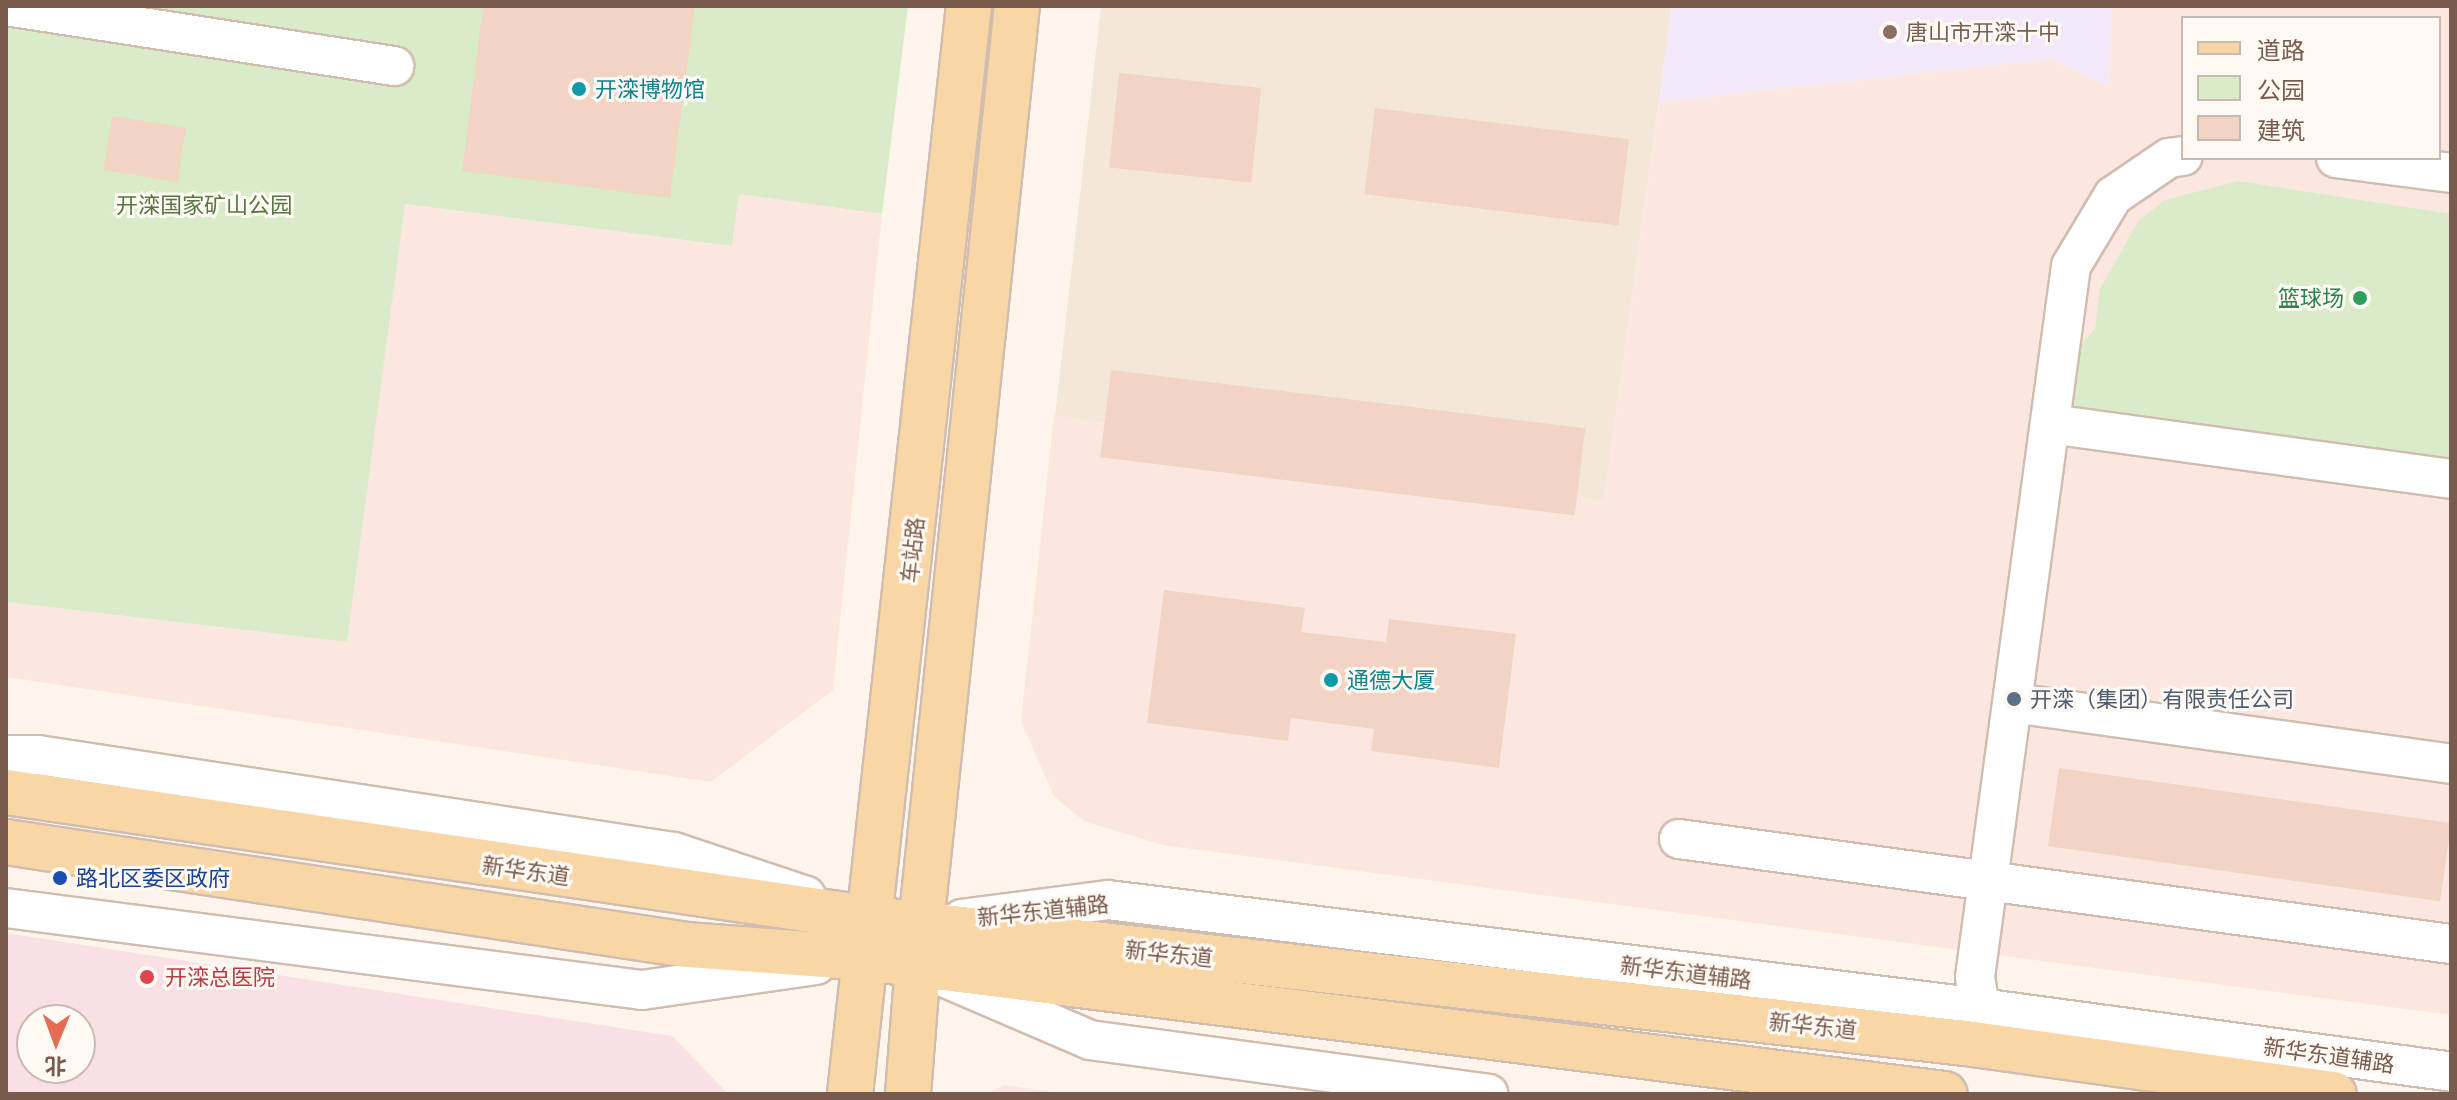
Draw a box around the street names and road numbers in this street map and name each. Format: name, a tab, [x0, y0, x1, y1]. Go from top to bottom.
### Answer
street label: 车站路	[895, 516, 929, 584]
street label: 新华东道	[481, 851, 571, 889]
street label: 新华东道辅路	[976, 890, 1110, 930]
street label: 新华东道	[1124, 935, 1214, 971]
street label: 新华东道辅路	[1619, 951, 1753, 993]
street label: 新华东道	[1768, 1007, 1858, 1043]
street label: 新华东道辅路	[2262, 1033, 2396, 1077]

